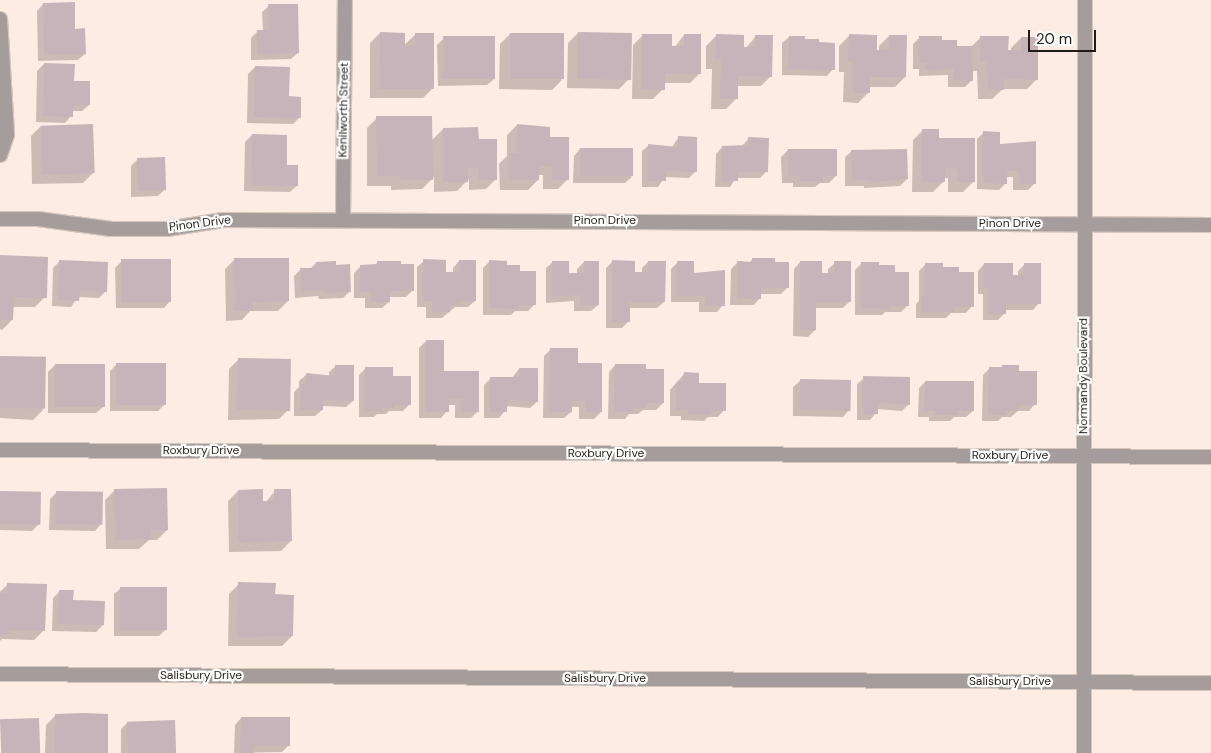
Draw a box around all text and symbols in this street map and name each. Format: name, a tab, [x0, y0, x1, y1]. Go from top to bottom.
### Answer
scale bar	[1031, 20, 1098, 52]
text: 20 m	[1036, 29, 1072, 49]
street label: Kenilworth Street	[336, 62, 352, 158]
street label: Pinon Drive	[168, 213, 232, 235]
street label: Pinon Drive	[574, 214, 636, 228]
street label: Pinon Drive	[979, 217, 1041, 231]
street label: Normandy Boulevard	[1077, 318, 1091, 434]
street label: Roxbury Drive	[163, 444, 239, 458]
street label: Roxbury Drive	[568, 447, 644, 461]
street label: Roxbury Drive	[972, 449, 1048, 463]
street label: Salisbury Drive	[160, 669, 242, 683]
street label: Salisbury Drive	[564, 672, 646, 686]
street label: Salisbury Drive	[969, 675, 1051, 689]

